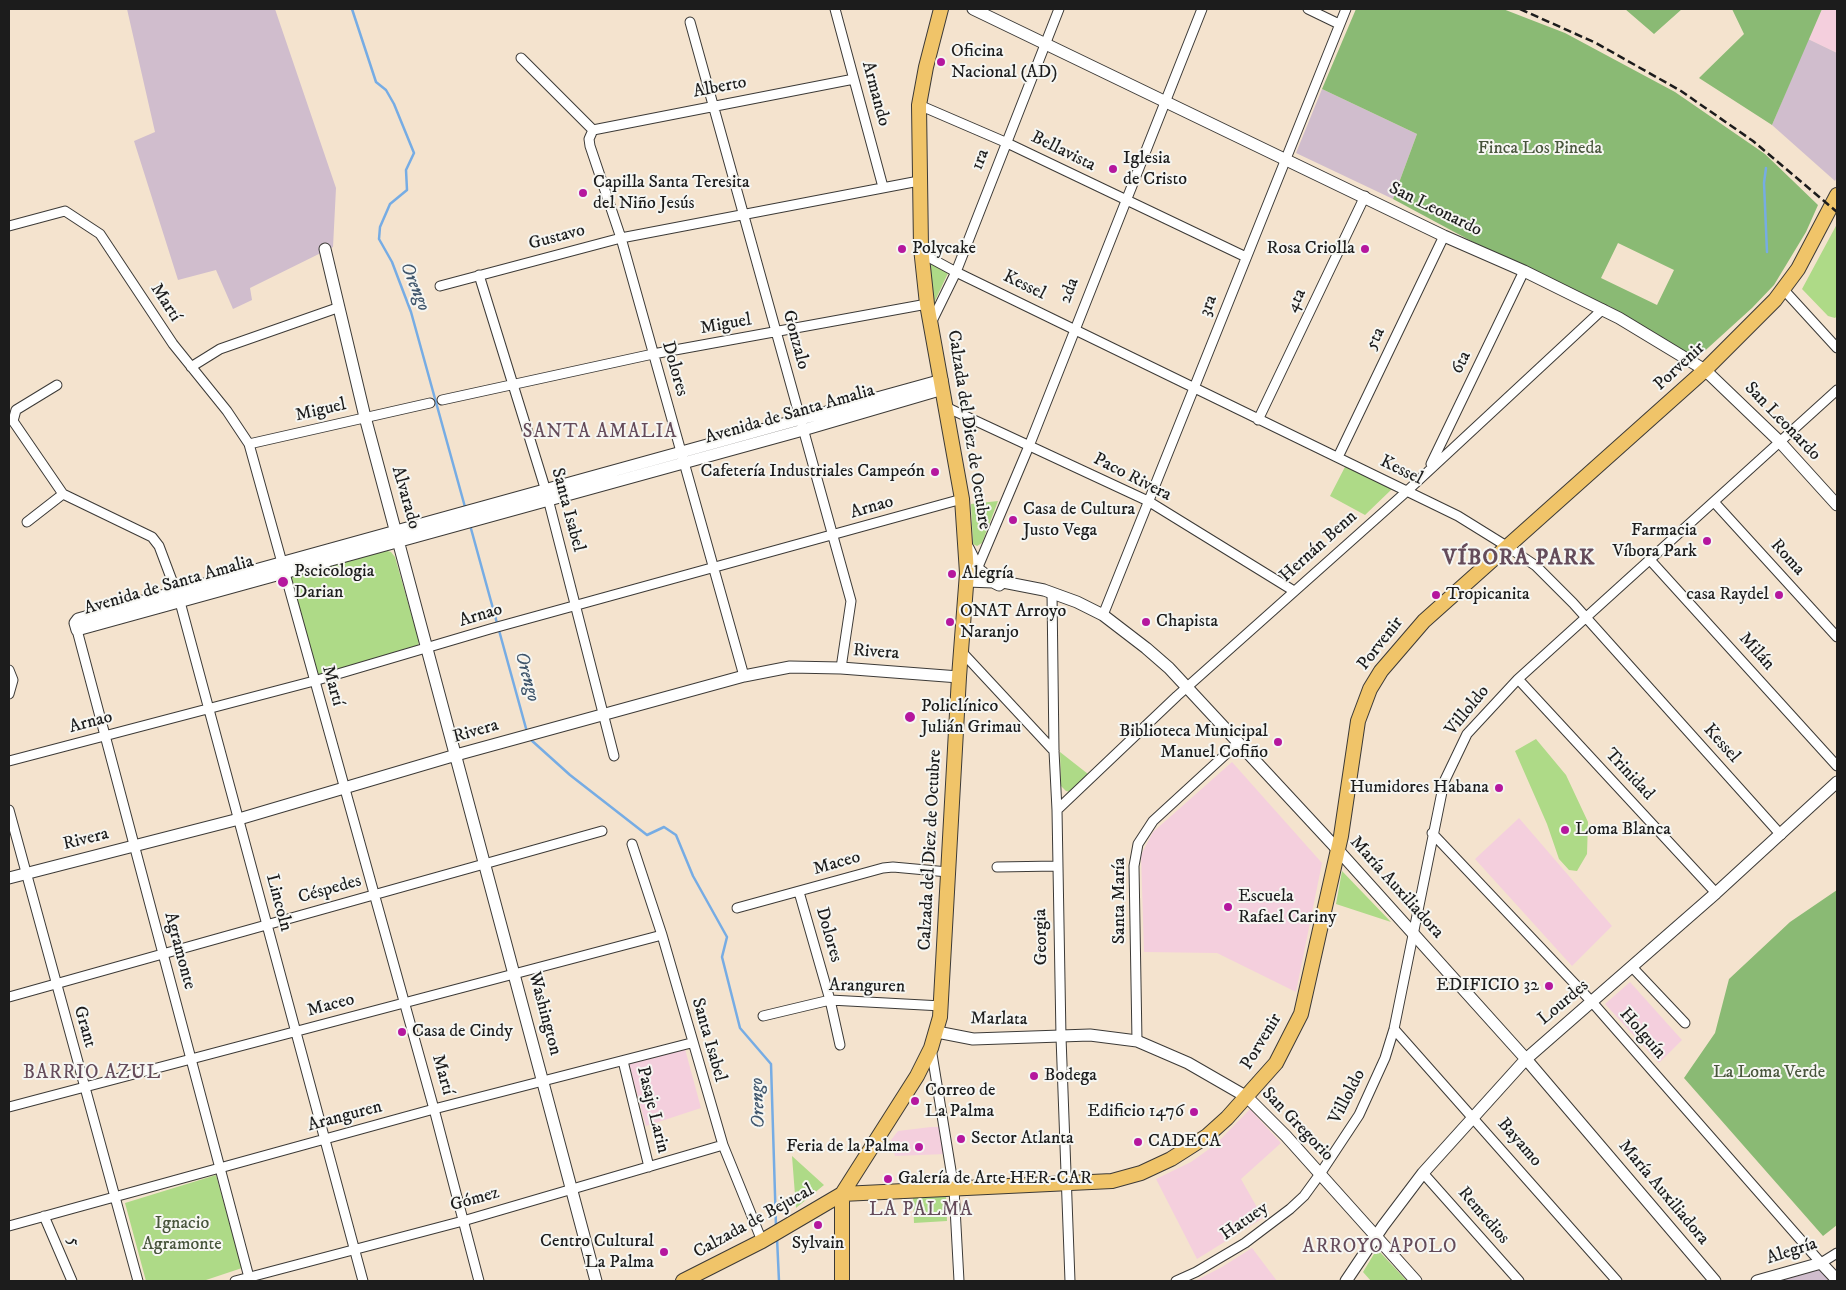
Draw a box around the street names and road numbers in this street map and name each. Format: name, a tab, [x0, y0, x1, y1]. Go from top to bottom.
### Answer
street label: Armando	[856, 59, 894, 129]
street label: Alberto	[691, 72, 749, 104]
street label: Bellavista	[1027, 127, 1099, 177]
street label: 1ra	[967, 146, 995, 174]
street label: San Leonardo	[1385, 178, 1485, 242]
street label: Gustavo	[527, 220, 587, 256]
street label: Kessel	[999, 266, 1049, 306]
street label: 2da	[1055, 275, 1085, 307]
street label: Martí	[145, 280, 185, 326]
street label: 4ta	[1282, 286, 1312, 316]
street label: 3ra	[1195, 292, 1223, 320]
street label: Gonzalo	[777, 308, 813, 372]
street label: Miguel	[699, 310, 753, 340]
street label: 5ta	[1361, 324, 1391, 354]
street label: Calzada del Diez de Octubre	[942, 329, 994, 531]
street label: Porvenir	[1650, 338, 1710, 396]
street label: Dolores	[656, 339, 692, 399]
street label: 6ta	[1447, 348, 1477, 378]
street label: San Leonardo	[1739, 378, 1825, 466]
street label: Avenida de Santa Amalia	[703, 380, 877, 450]
street label: Miguel	[294, 395, 348, 427]
street label: Paco Rivera	[1089, 449, 1175, 507]
street label: Kessel	[1376, 451, 1426, 491]
street label: Alvarado	[386, 464, 424, 532]
street label: Santa Isabel	[545, 466, 589, 554]
street label: Arnao	[848, 492, 896, 524]
street label: Hernán Benn	[1276, 507, 1362, 587]
street label: Roma	[1765, 535, 1809, 581]
street label: Avenida de Santa Amalia	[82, 551, 256, 621]
street label: Arnao	[457, 599, 505, 633]
street label: Porvenir	[1353, 613, 1409, 675]
street label: Milán	[1733, 629, 1779, 675]
street label: Rivera	[852, 641, 900, 665]
street label: Martí	[316, 663, 348, 709]
street label: Villoldo	[1441, 681, 1495, 741]
street label: Arnao	[67, 707, 115, 739]
street label: Rivera	[451, 715, 501, 749]
street label: Kessel	[1698, 720, 1744, 768]
street label: Trinidad	[1600, 745, 1658, 805]
street label: Calzada del Diez de Octubre	[915, 749, 947, 951]
street label: Rivera	[61, 824, 111, 856]
street label: María Auxiliadora	[1344, 832, 1448, 944]
street label: Maceo	[811, 847, 863, 881]
street label: Santa María	[1109, 858, 1131, 944]
street label: Céspedes	[296, 871, 364, 909]
street label: Lincoln	[260, 872, 296, 934]
street label: Dolores	[810, 905, 846, 965]
street label: Georgia	[1031, 909, 1053, 965]
street label: Agramonte	[158, 910, 200, 992]
street label: Washington	[523, 970, 565, 1058]
street label: Aranguren	[829, 976, 905, 998]
street label: Lourdes	[1534, 976, 1594, 1030]
street label: Maceo	[305, 989, 357, 1023]
street label: Santa Isabel	[686, 996, 730, 1084]
street label: Grant	[68, 1004, 100, 1050]
street label: Holguín	[1614, 1004, 1670, 1064]
street label: Marlata	[970, 1009, 1028, 1031]
street label: Porvenir	[1237, 1010, 1287, 1074]
street label: Martí	[426, 1052, 458, 1098]
street label: Pasaje Larin	[631, 1064, 673, 1156]
street label: Villoldo	[1325, 1066, 1371, 1128]
street label: San Gregorio	[1256, 1083, 1338, 1167]
street label: Aranguren	[305, 1097, 385, 1137]
street label: Bayamo	[1492, 1114, 1546, 1172]
street label: María Auxiliadora	[1613, 1136, 1713, 1250]
street label: Calzada de Bejucal	[690, 1180, 818, 1264]
street label: Gómez	[448, 1183, 502, 1217]
street label: Remedios	[1452, 1183, 1514, 1249]
street label: Hatuey	[1217, 1198, 1273, 1246]
street label: 5	[61, 1234, 85, 1250]
street label: Alegría	[1764, 1234, 1820, 1270]

